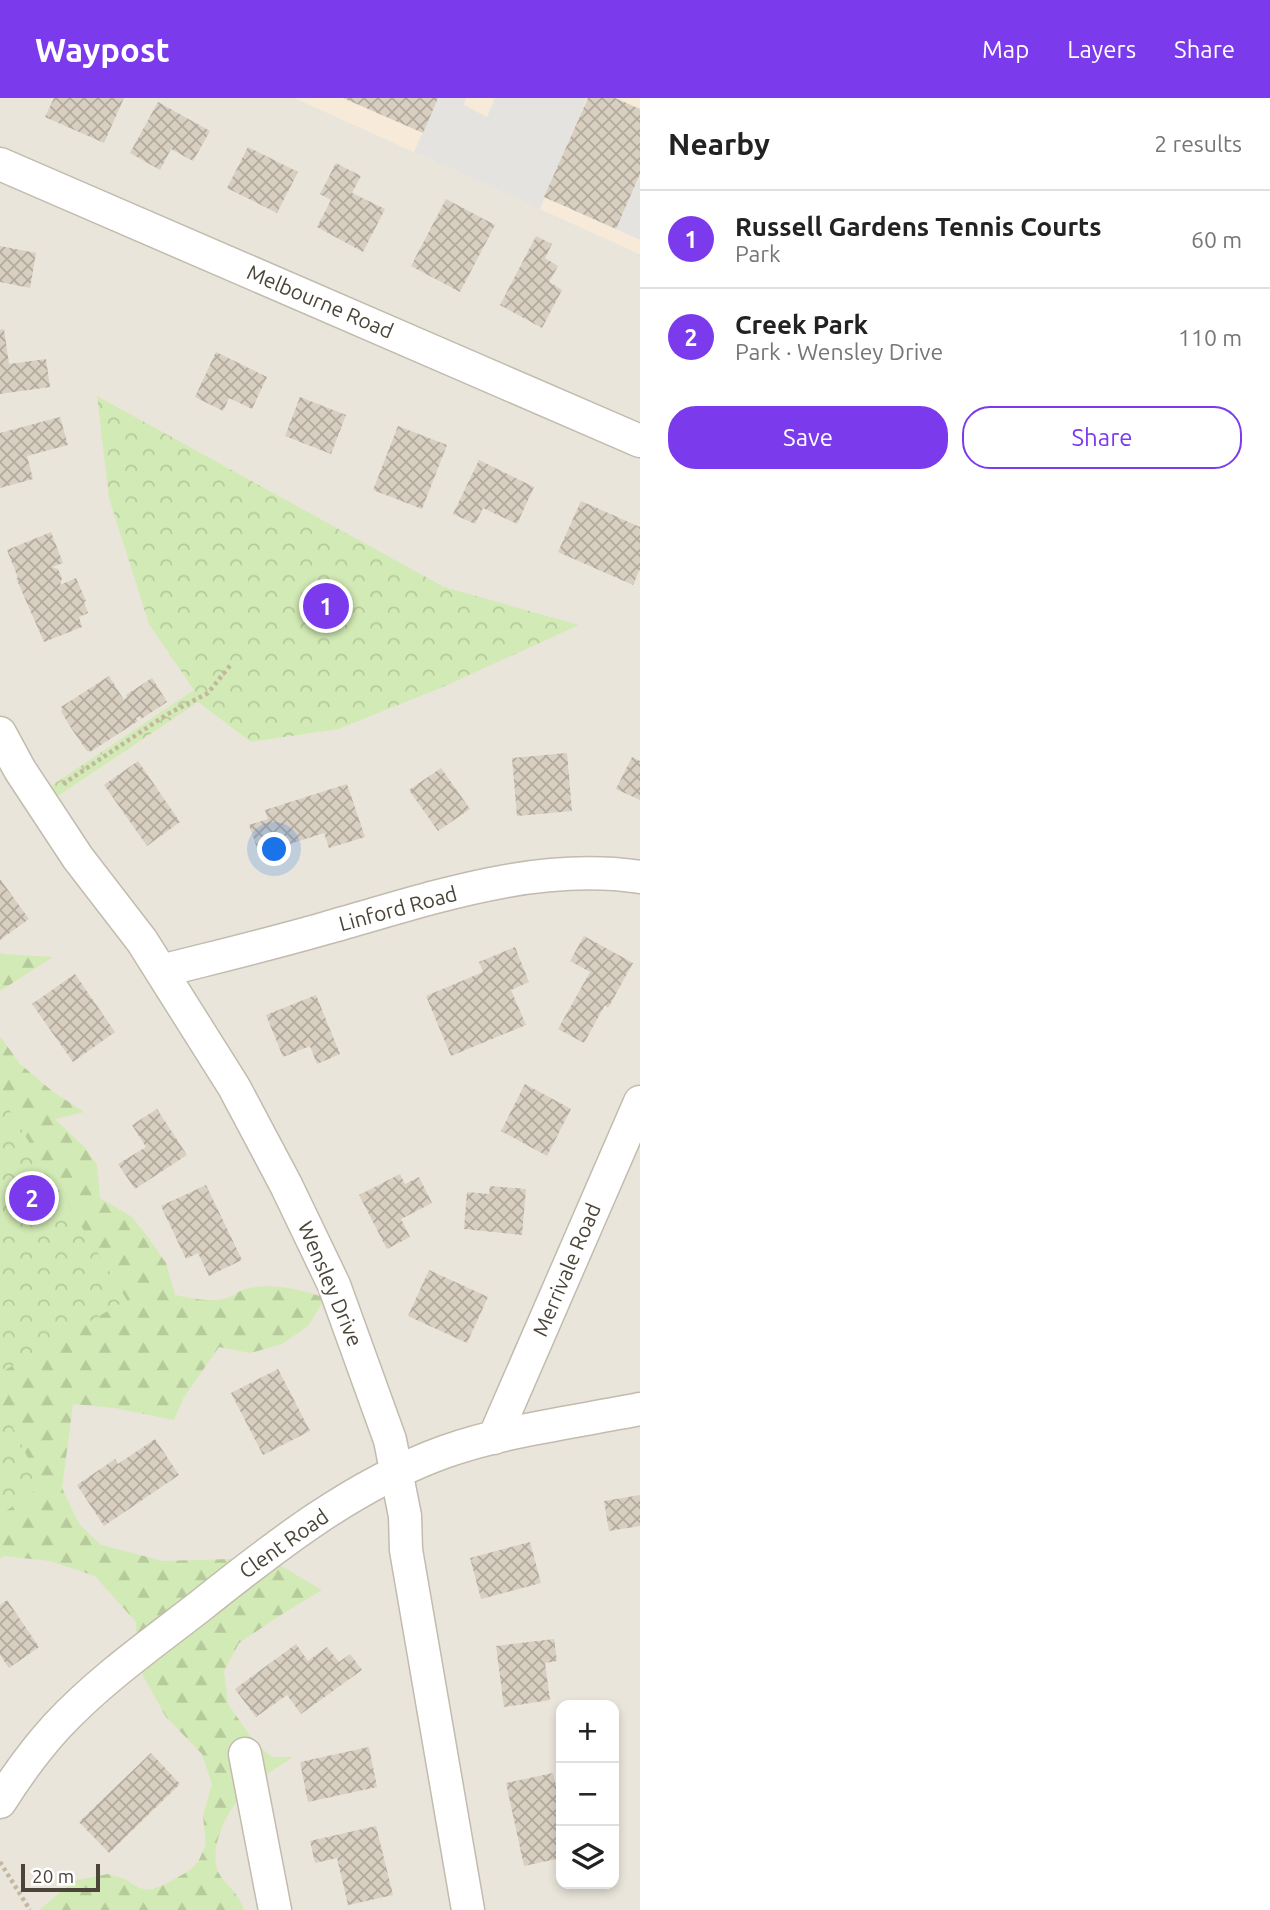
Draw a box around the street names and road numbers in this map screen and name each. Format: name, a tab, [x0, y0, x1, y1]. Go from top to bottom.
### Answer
street label: Melbourne Road	[244, 259, 397, 343]
street label: Linford Road	[336, 881, 460, 935]
street label: Merrivale Road	[527, 1199, 605, 1340]
street label: Wensley Drive	[294, 1217, 368, 1350]
street label: Clent Road	[234, 1504, 333, 1583]

